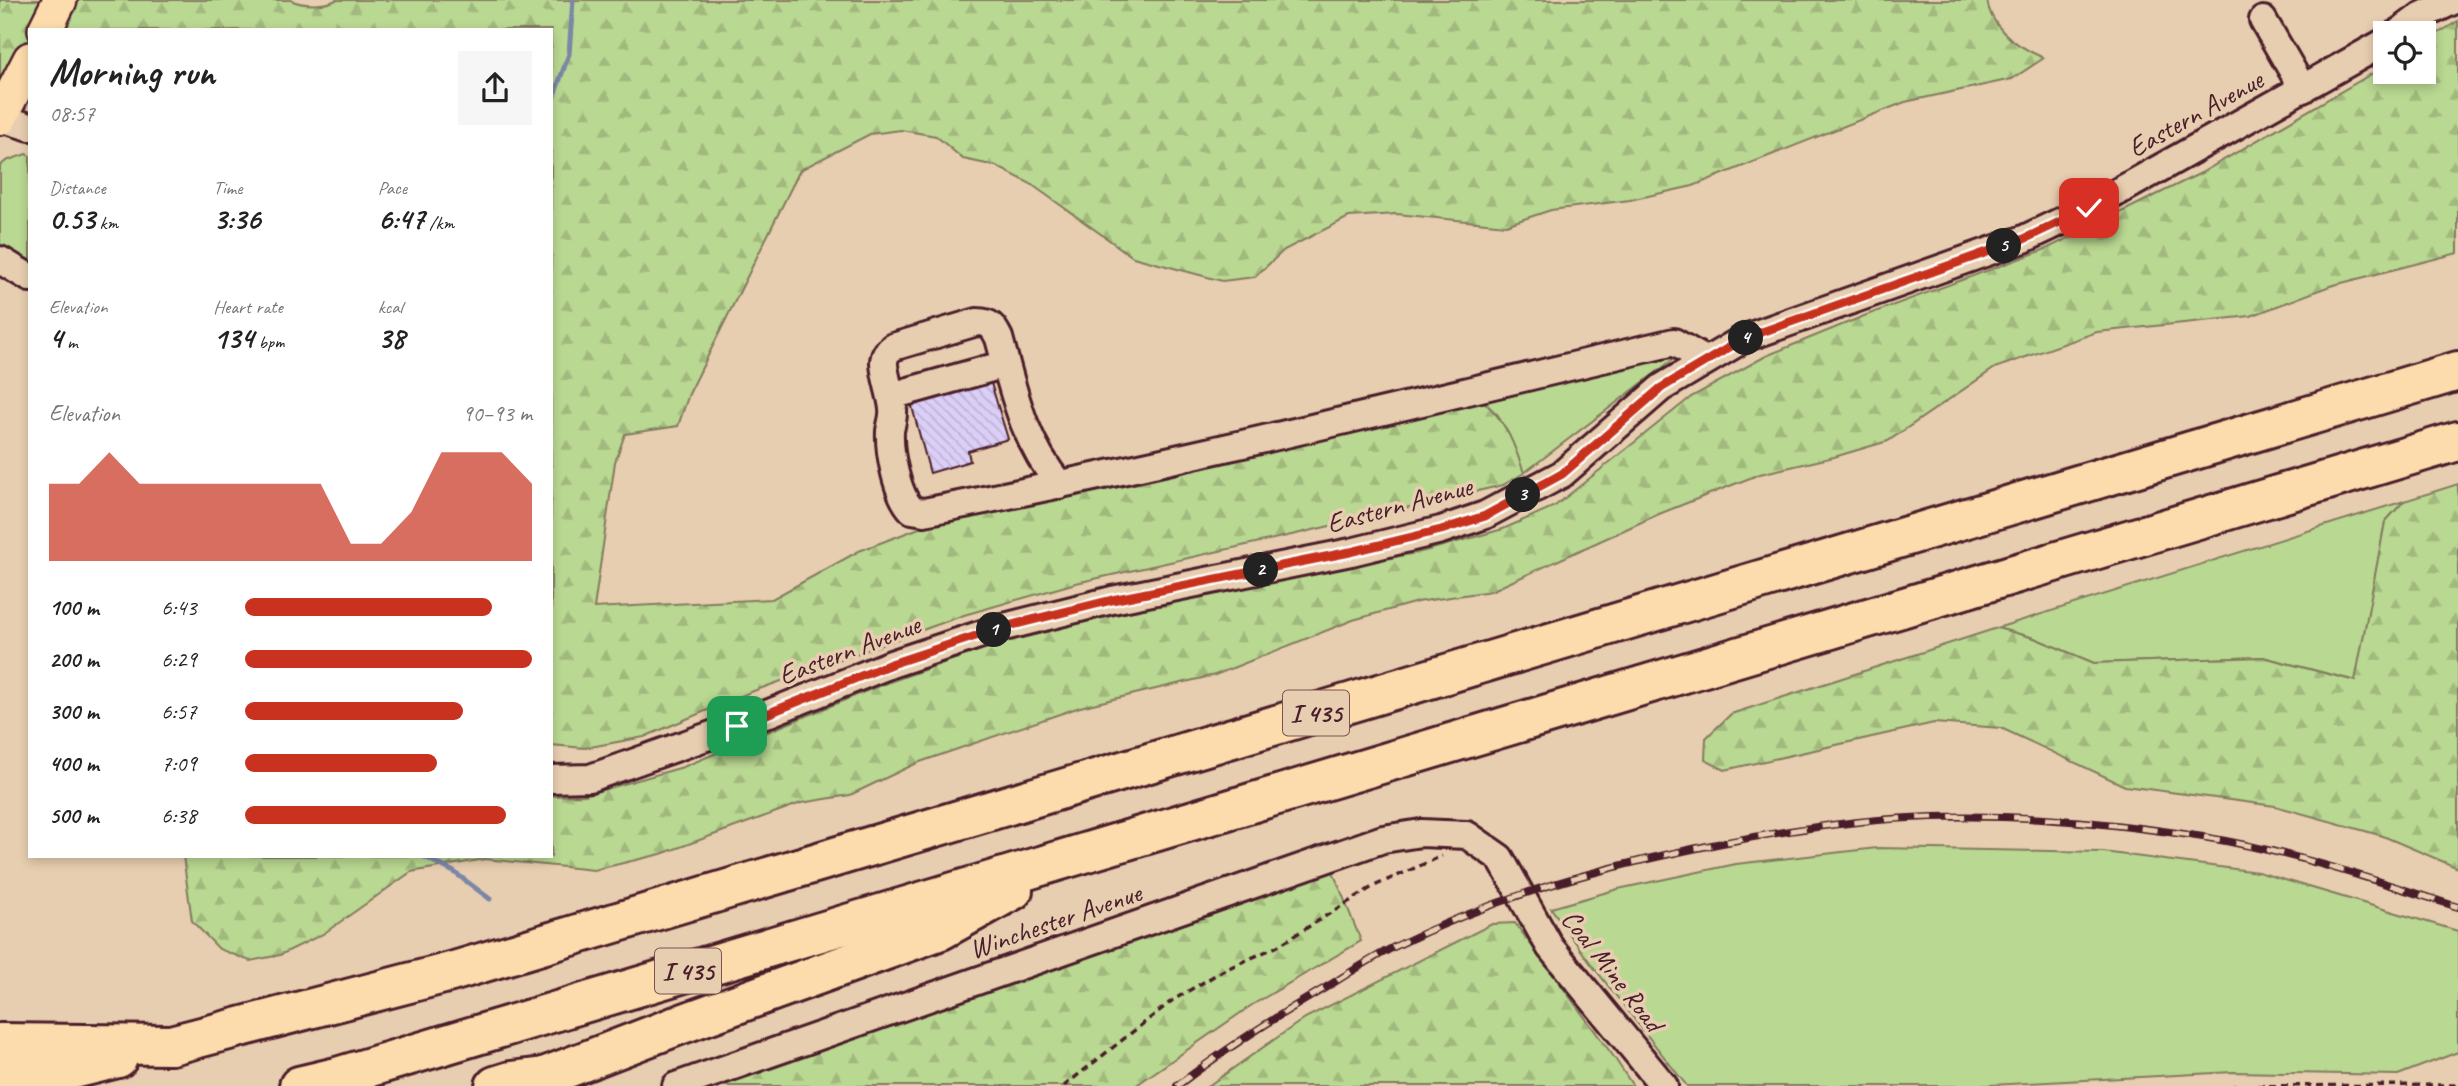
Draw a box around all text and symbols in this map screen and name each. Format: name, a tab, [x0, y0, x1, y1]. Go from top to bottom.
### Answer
map controls	[2373, 21, 2436, 84]
button: locate	[2373, 21, 2436, 84]
text: Morning run	[49, 49, 215, 96]
button: share	[458, 51, 532, 125]
street label: Eastern Avenue	[2122, 61, 2271, 165]
text: 08:57	[49, 99, 95, 128]
text: Distance	[49, 176, 106, 200]
text: Time	[213, 176, 242, 200]
text: Pace	[378, 176, 407, 200]
pin	[2059, 178, 2119, 238]
icon: check	[2070, 189, 2108, 227]
text: 0.53	[49, 200, 95, 238]
text: 3:36	[213, 200, 260, 238]
text: 6:47	[378, 200, 425, 238]
text: km	[95, 211, 118, 235]
text: /km	[425, 211, 454, 235]
pin: 5	[1986, 229, 2022, 264]
text: 5	[1999, 233, 2008, 257]
text: Elevation	[49, 295, 107, 319]
text: Heart rate	[213, 295, 283, 319]
text: kcal	[378, 295, 403, 319]
text: 4	[49, 319, 63, 357]
text: 134	[213, 319, 254, 357]
text: 38	[378, 319, 405, 357]
pin: 4	[1728, 320, 1764, 356]
text: 4	[1741, 325, 1750, 349]
text: m	[63, 330, 78, 354]
text: bpm	[254, 330, 285, 354]
text: Elevation	[49, 399, 120, 428]
text: 90–93 m	[462, 399, 532, 428]
street label: Eastern Avenue	[1323, 468, 1477, 541]
pin: 3	[1506, 477, 1540, 512]
text: 3	[1518, 482, 1527, 506]
pin: 2	[1244, 552, 1278, 588]
text: 2	[1256, 557, 1265, 581]
text: 100 m	[49, 593, 99, 622]
text: 6:43	[161, 593, 197, 622]
street label: Eastern Avenue	[773, 606, 927, 692]
pin: 1	[976, 612, 1012, 648]
text: 1	[989, 617, 998, 641]
text: 200 m	[49, 645, 99, 674]
text: 6:29	[161, 645, 197, 674]
road number: I 435	[1283, 691, 1349, 736]
pin	[707, 696, 767, 756]
text: 300 m	[49, 697, 99, 726]
text: 6:57	[161, 697, 197, 726]
icon: arrive	[718, 707, 756, 745]
text: 400 m	[49, 749, 99, 778]
text: 7:09	[161, 749, 197, 778]
text: 500 m	[49, 801, 98, 830]
text: 6:38	[161, 801, 197, 830]
street label: Winchester Avenue	[965, 874, 1148, 966]
street label: Coal Mine Road	[1554, 902, 1674, 1042]
road number: I 435	[655, 948, 721, 994]

